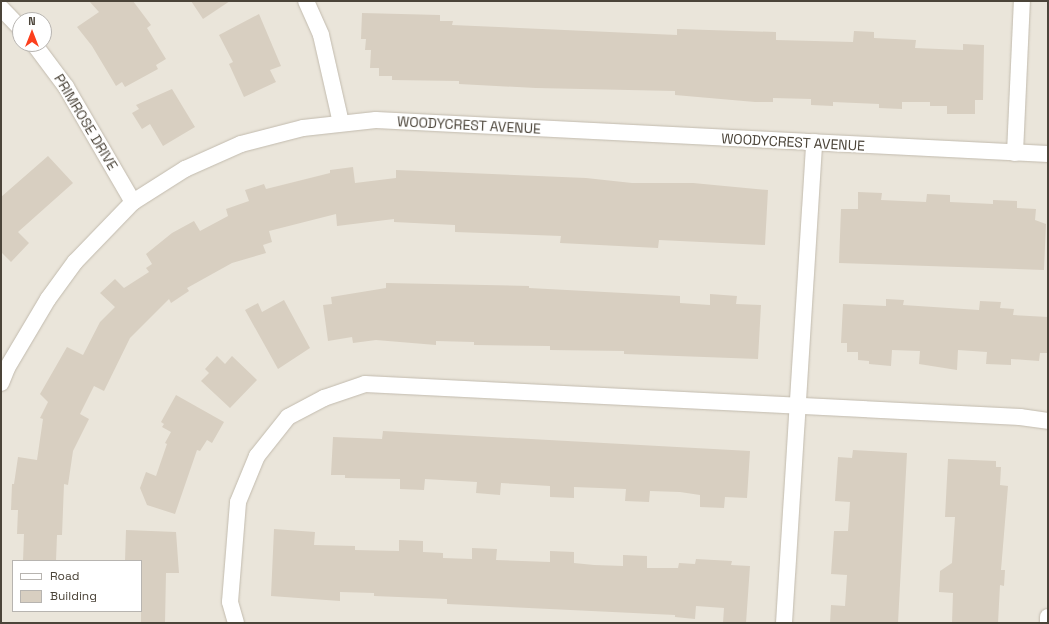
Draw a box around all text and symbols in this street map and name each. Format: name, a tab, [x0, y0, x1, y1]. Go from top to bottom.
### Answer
north arrow	[12, 12, 52, 52]
text: N	[28, 14, 36, 28]
street label: PRIMROSE DRIVE	[51, 71, 121, 173]
street label: WOODYCREST AVENUE	[396, 113, 542, 137]
street label: WOODYCREST AVENUE	[720, 130, 866, 154]
legend	[12, 560, 142, 612]
text: Road	[50, 568, 79, 584]
text: Building	[50, 588, 97, 604]

